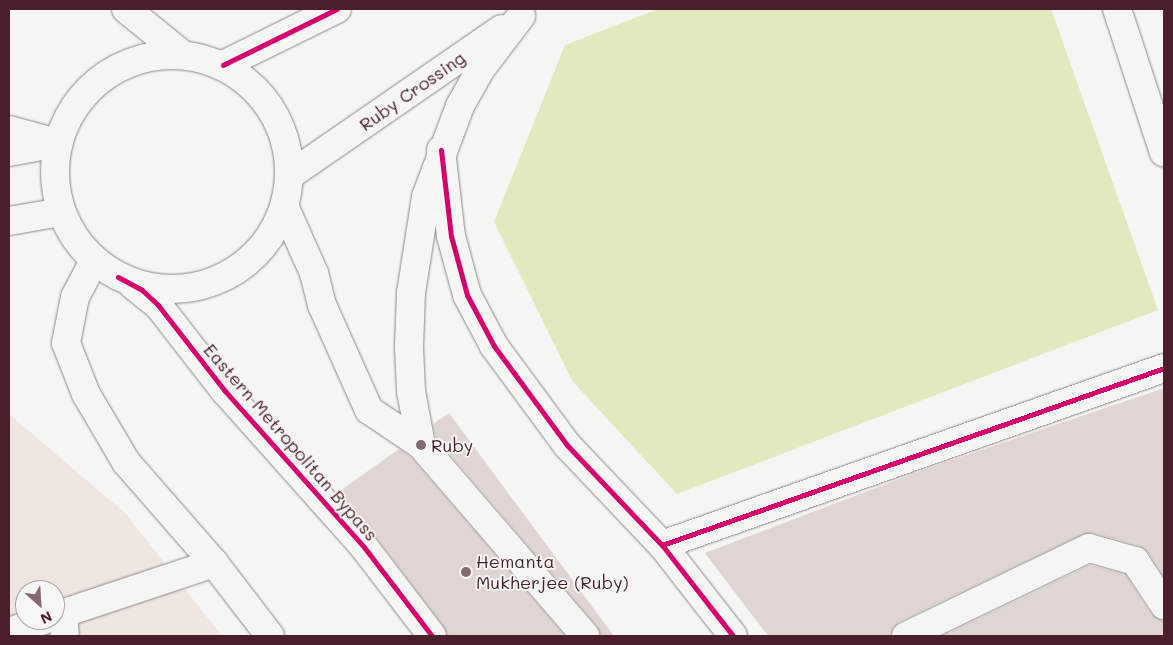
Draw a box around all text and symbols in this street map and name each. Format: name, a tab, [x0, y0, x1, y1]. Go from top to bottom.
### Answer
street label: Ruby Crossing	[355, 47, 469, 135]
street label: Eastern Metropolitan Bypass	[199, 339, 383, 545]
place label: Ruby	[431, 434, 473, 456]
marker: Ruby	[415, 439, 427, 451]
place label: Hemanta Mukherjee (Ruby)	[476, 551, 629, 594]
marker: Hemanta Mukherjee (Ruby)	[460, 566, 472, 578]
north arrow	[15, 580, 65, 630]
text: N	[37, 607, 55, 629]

